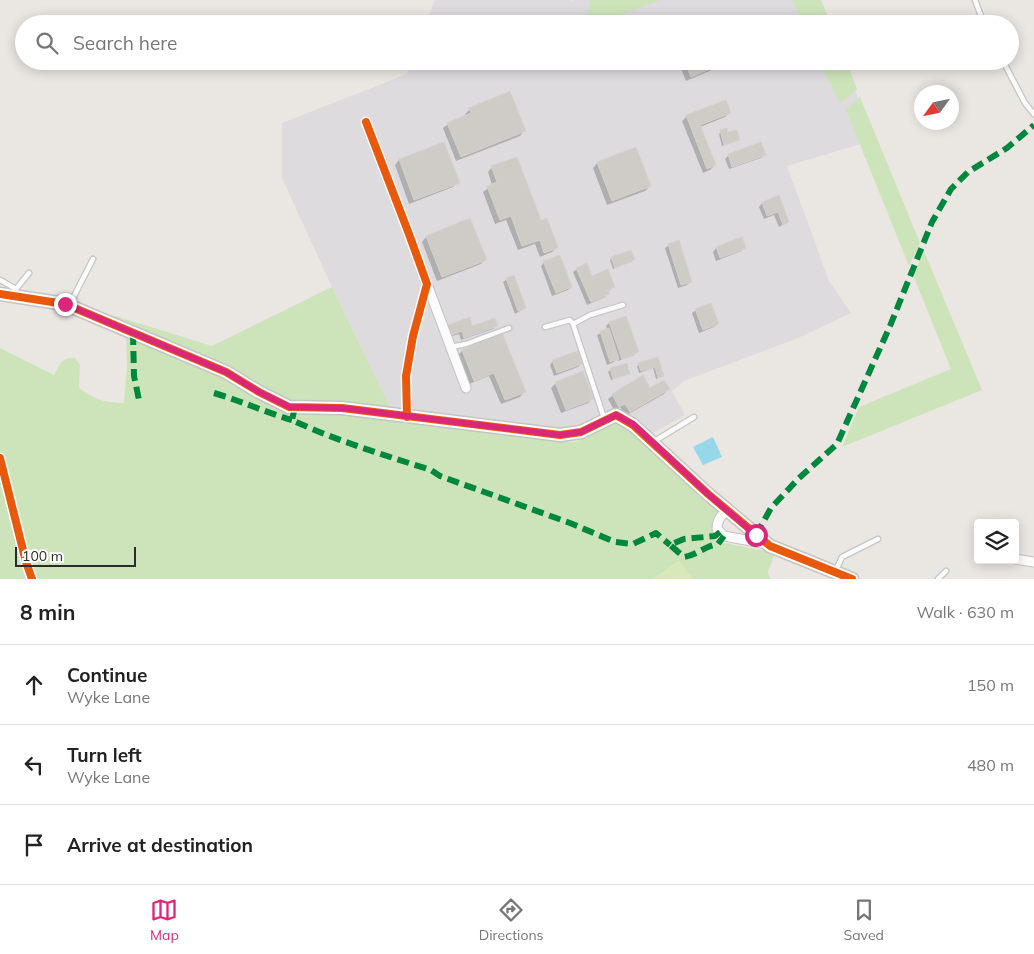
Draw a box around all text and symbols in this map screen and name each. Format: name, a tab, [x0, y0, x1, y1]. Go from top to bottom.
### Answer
search box	[15, 15, 1019, 70]
icon: search	[33, 29, 61, 57]
text: Search here	[73, 31, 177, 55]
north arrow	[914, 85, 959, 130]
route end	[54, 293, 77, 316]
map controls	[974, 519, 1019, 564]
button: layers	[974, 519, 1019, 564]
route start	[745, 524, 768, 547]
scale bar	[15, 544, 136, 567]
text: 100 m	[22, 547, 63, 565]
text: 8 min	[20, 599, 75, 625]
text: Walk · 630 m	[916, 602, 1014, 622]
text: Continue	[67, 663, 147, 687]
icon: ahead	[20, 671, 48, 699]
text: 150 m	[967, 675, 1014, 695]
text: Wyke Lane	[67, 687, 150, 707]
text: Turn left	[67, 743, 142, 767]
icon: left	[20, 751, 48, 779]
text: 480 m	[967, 755, 1014, 775]
text: Wyke Lane	[67, 767, 150, 787]
icon: arrive	[20, 831, 48, 859]
text: Arrive at destination	[67, 833, 253, 857]
tab: Map	[150, 896, 179, 944]
tab: Directions	[479, 896, 544, 944]
tab: Saved	[844, 896, 884, 944]

